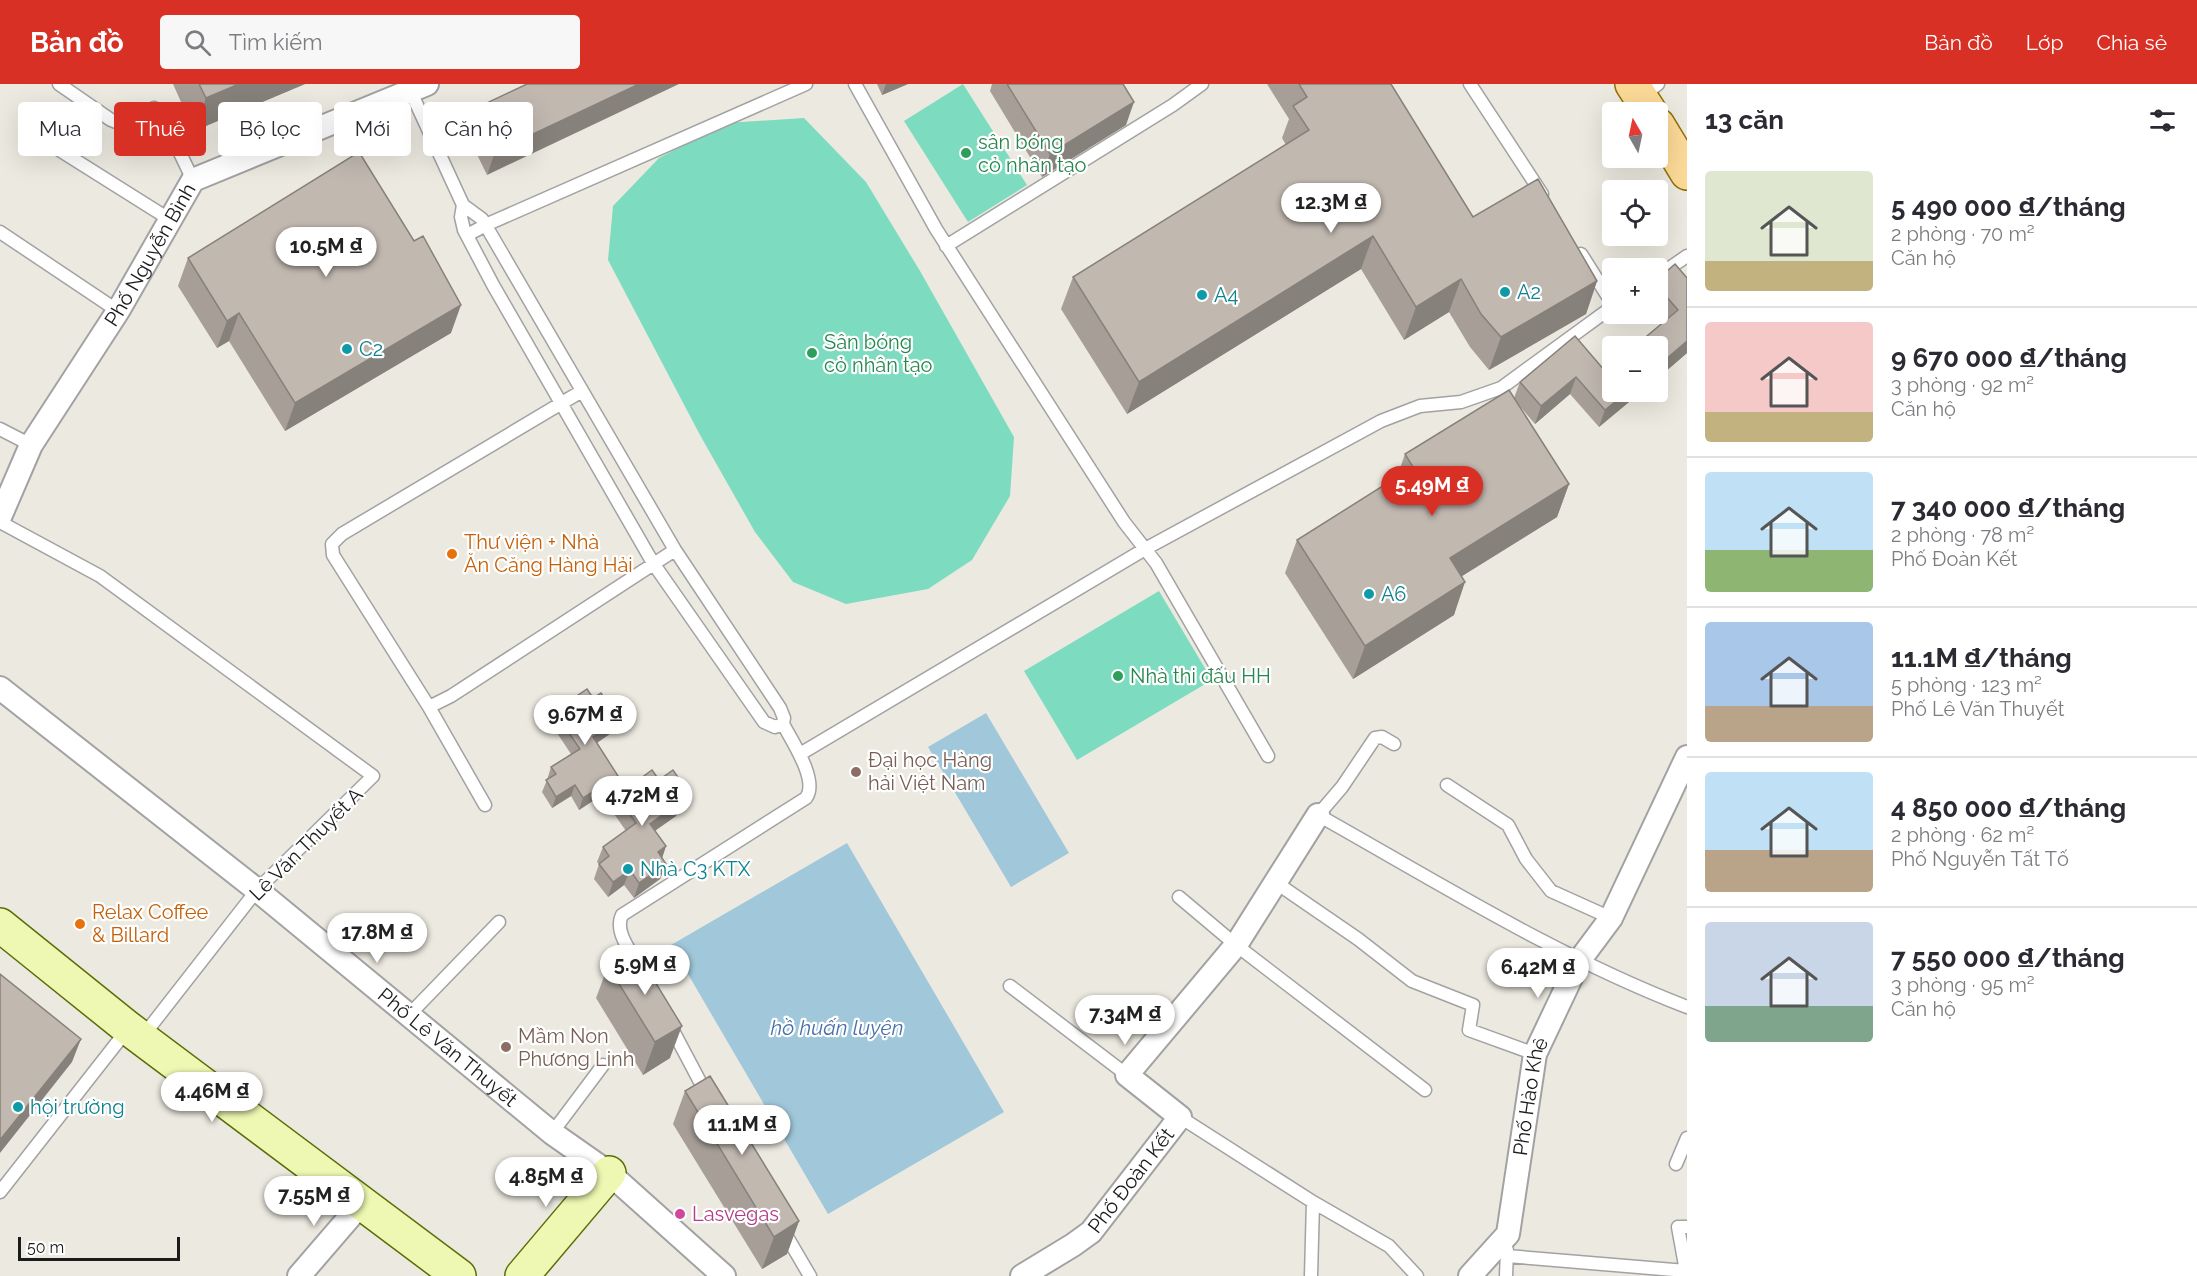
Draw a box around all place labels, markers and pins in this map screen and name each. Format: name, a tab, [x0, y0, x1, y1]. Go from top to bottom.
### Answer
place label: sân bóng cỏ nhân tạo	[978, 130, 1087, 177]
marker: sân bóng cỏ nhân tạo	[959, 146, 973, 160]
pin: 12.3M ₫	[1276, 183, 1386, 234]
pin: 10.5M ₫	[271, 227, 381, 278]
place label: A2	[1517, 280, 1541, 304]
place label: A4	[1214, 283, 1239, 307]
marker: A2	[1498, 285, 1512, 299]
marker: A4	[1195, 288, 1209, 302]
place label: Sân bóng cỏ nhân tạo	[824, 330, 933, 377]
place label: C2	[359, 337, 383, 361]
marker: C2	[340, 342, 354, 356]
marker: Sân bóng cỏ nhân tạo	[805, 346, 819, 360]
pin: 5.49M ₫	[1377, 466, 1487, 517]
place label: Thư viện + Nhà Ăn Căng Hàng Hải	[464, 530, 633, 577]
marker: Thư viện + Nhà Ăn Căng Hàng Hải	[445, 547, 459, 561]
place label: A6	[1381, 582, 1406, 606]
marker: A6	[1362, 587, 1376, 601]
place label: Nhà thi đấu HH	[1130, 664, 1271, 688]
marker: Nhà thi đấu HH	[1111, 669, 1125, 683]
pin: 9.67M ₫	[530, 695, 640, 746]
place label: Đại học Hàng hải Việt Nam	[868, 748, 992, 795]
marker: Đại học Hàng hải Việt Nam	[849, 765, 863, 779]
pin: 4.72M ₫	[587, 776, 697, 827]
place label: Nhà C3 KTX	[640, 857, 751, 881]
marker: Nhà C3 KTX	[621, 862, 635, 876]
place label: Relax Coffee & Billard	[92, 900, 208, 947]
pin: 17.8M ₫	[322, 913, 432, 964]
marker: Relax Coffee & Billard	[73, 917, 87, 931]
pin: 5.9M ₫	[596, 945, 694, 996]
pin: 6.42M ₫	[1483, 948, 1593, 999]
pin: 7.34M ₫	[1070, 995, 1180, 1046]
place label: Mầm Non Phương Linh	[518, 1024, 634, 1071]
marker: Mầm Non Phương Linh	[499, 1040, 513, 1054]
pin: 4.46M ₫	[157, 1072, 267, 1123]
place label: hội trường	[30, 1095, 125, 1119]
marker: hội trường	[11, 1100, 25, 1114]
pin: 11.1M ₫	[687, 1105, 797, 1156]
pin: 4.85M ₫	[491, 1157, 601, 1208]
pin: 7.55M ₫	[259, 1176, 369, 1227]
place label: Lasvegas	[692, 1202, 779, 1226]
marker: Lasvegas	[673, 1207, 687, 1221]

